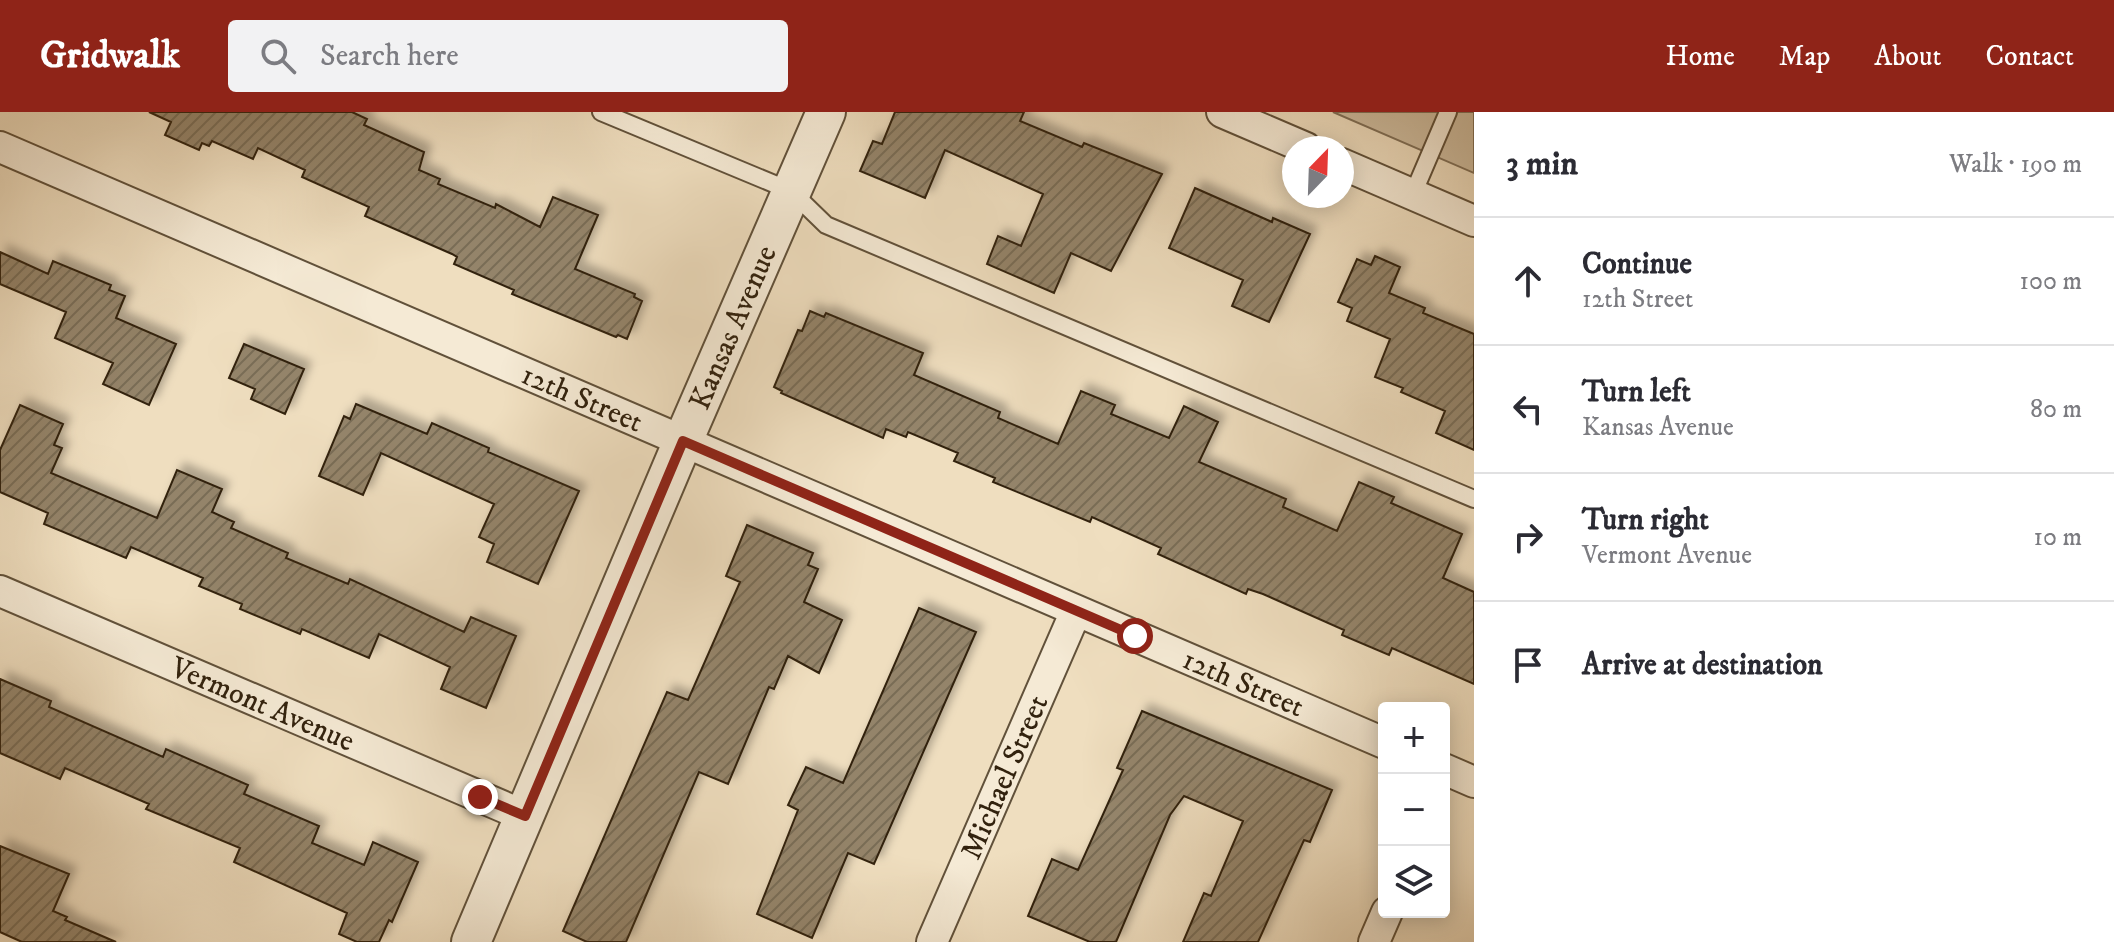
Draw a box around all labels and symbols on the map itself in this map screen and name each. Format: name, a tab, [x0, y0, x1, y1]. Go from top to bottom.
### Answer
north arrow	[1282, 136, 1354, 208]
street label: Kansas Avenue	[682, 240, 786, 416]
street label: 12th Street	[515, 357, 648, 442]
route start	[1117, 618, 1153, 654]
street label: 12th Street	[1177, 642, 1309, 726]
street label: Vermont Avenue	[164, 649, 360, 761]
street label: Michael Street	[953, 690, 1057, 865]
route end	[462, 779, 498, 815]

